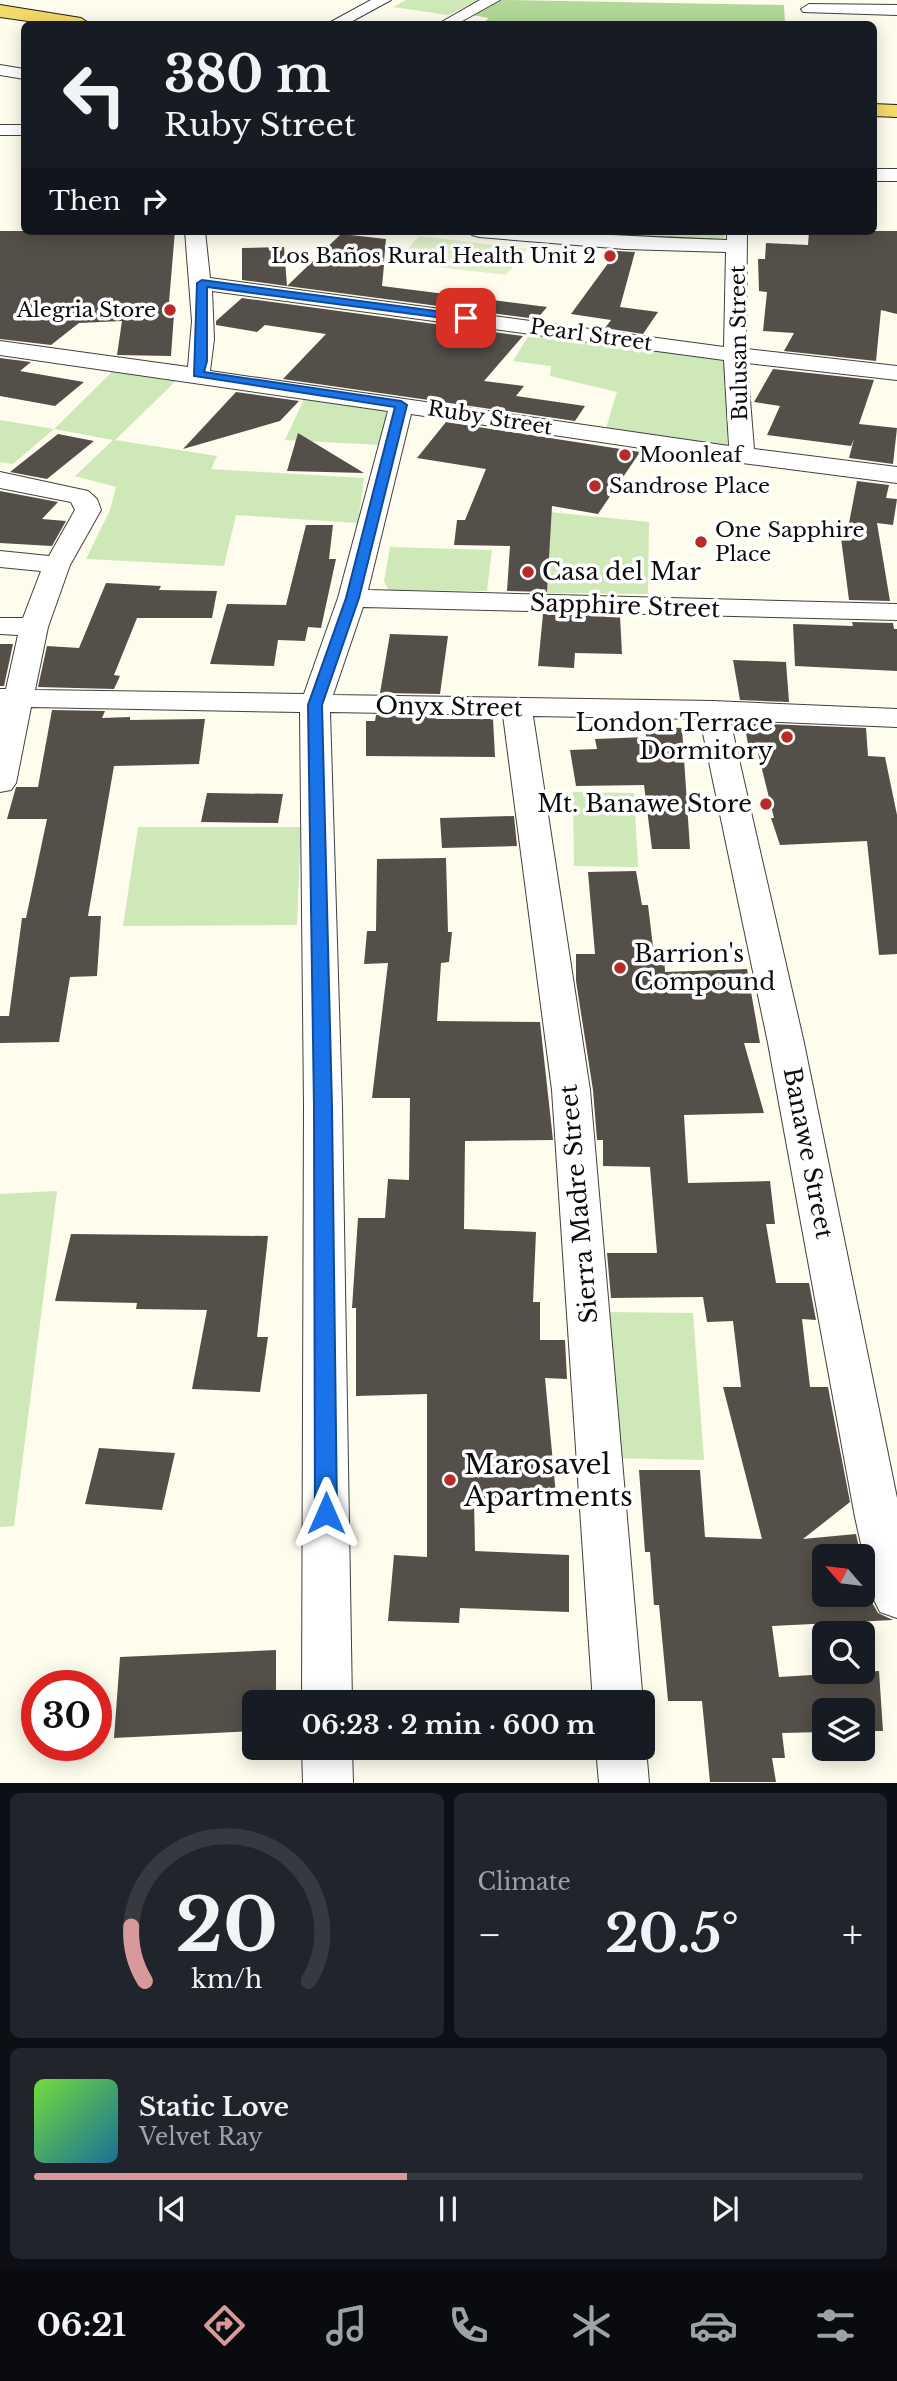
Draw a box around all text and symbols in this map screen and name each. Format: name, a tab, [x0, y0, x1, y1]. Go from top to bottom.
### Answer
text: 380 m	[164, 44, 331, 105]
icon: left	[49, 49, 140, 140]
text: Ruby Street	[164, 105, 356, 145]
icon: right	[135, 182, 173, 220]
text: Then	[49, 185, 121, 217]
place label: Los Baños Rural Health Unit 2	[271, 243, 596, 269]
marker: Los Baños Rural Health Unit 2	[602, 248, 618, 264]
street label: Bulusan Street	[725, 265, 753, 421]
pin	[436, 288, 496, 348]
place label: Alegria Store	[16, 297, 156, 323]
icon: arrive	[447, 299, 485, 337]
marker: Alegria Store	[162, 302, 178, 318]
street label: Pearl Street	[528, 314, 654, 356]
street label: Ruby Street	[426, 395, 554, 441]
place label: Moonleaf	[639, 442, 745, 468]
marker: Moonleaf	[617, 447, 633, 463]
place label: Sandrose Place	[609, 473, 770, 499]
marker: Sandrose Place	[587, 478, 603, 494]
place label: One Sapphire Place	[715, 517, 865, 567]
marker: One Sapphire Place	[693, 534, 709, 550]
place label: Casa del Mar	[542, 557, 701, 586]
marker: Casa del Mar	[520, 564, 536, 580]
street label: Sapphire Street	[530, 588, 721, 623]
street label: Onyx Street	[375, 691, 523, 722]
place label: London Terrace Dormitory	[575, 708, 774, 765]
marker: London Terrace Dormitory	[779, 729, 795, 745]
place label: Mt. Banawe Store	[537, 789, 752, 818]
marker: Mt. Banawe Store	[758, 796, 774, 812]
place label: Barrion's Compound	[634, 939, 776, 996]
marker: Barrion's Compound	[612, 960, 628, 976]
street label: Banawe Street	[778, 1065, 839, 1241]
street label: Sierra Madre Street	[554, 1083, 603, 1325]
place label: Marosavel Apartments	[463, 1447, 633, 1514]
marker: Marosavel Apartments	[442, 1472, 458, 1488]
position arrow	[289, 1476, 363, 1550]
north arrow	[812, 1544, 875, 1606]
map controls	[812, 1544, 875, 1761]
button: search	[812, 1621, 875, 1684]
speed limit sign: 30	[21, 1670, 112, 1761]
button: layers	[812, 1698, 875, 1761]
text: 06:23 · 2 min · 600 m	[302, 1709, 595, 1741]
text: Climate	[478, 1868, 571, 1896]
text: 20	[176, 1881, 278, 1972]
text: 20.5°	[605, 1902, 739, 1966]
text: −	[478, 1911, 502, 1958]
text: +	[842, 1911, 863, 1958]
text: km/h	[191, 1964, 262, 1995]
text: Static Love	[139, 2091, 289, 2123]
text: Velvet Ray	[139, 2123, 263, 2151]
icon: previous	[153, 2190, 191, 2228]
icon: pause	[429, 2190, 467, 2228]
icon: next	[706, 2190, 744, 2228]
icon: directions	[200, 2301, 249, 2350]
icon: music	[322, 2301, 371, 2350]
icon: phone	[444, 2301, 493, 2350]
icon: climate	[567, 2301, 616, 2350]
icon: car	[689, 2301, 738, 2350]
icon: filters	[811, 2301, 860, 2350]
text: 06:21	[37, 2305, 126, 2345]

